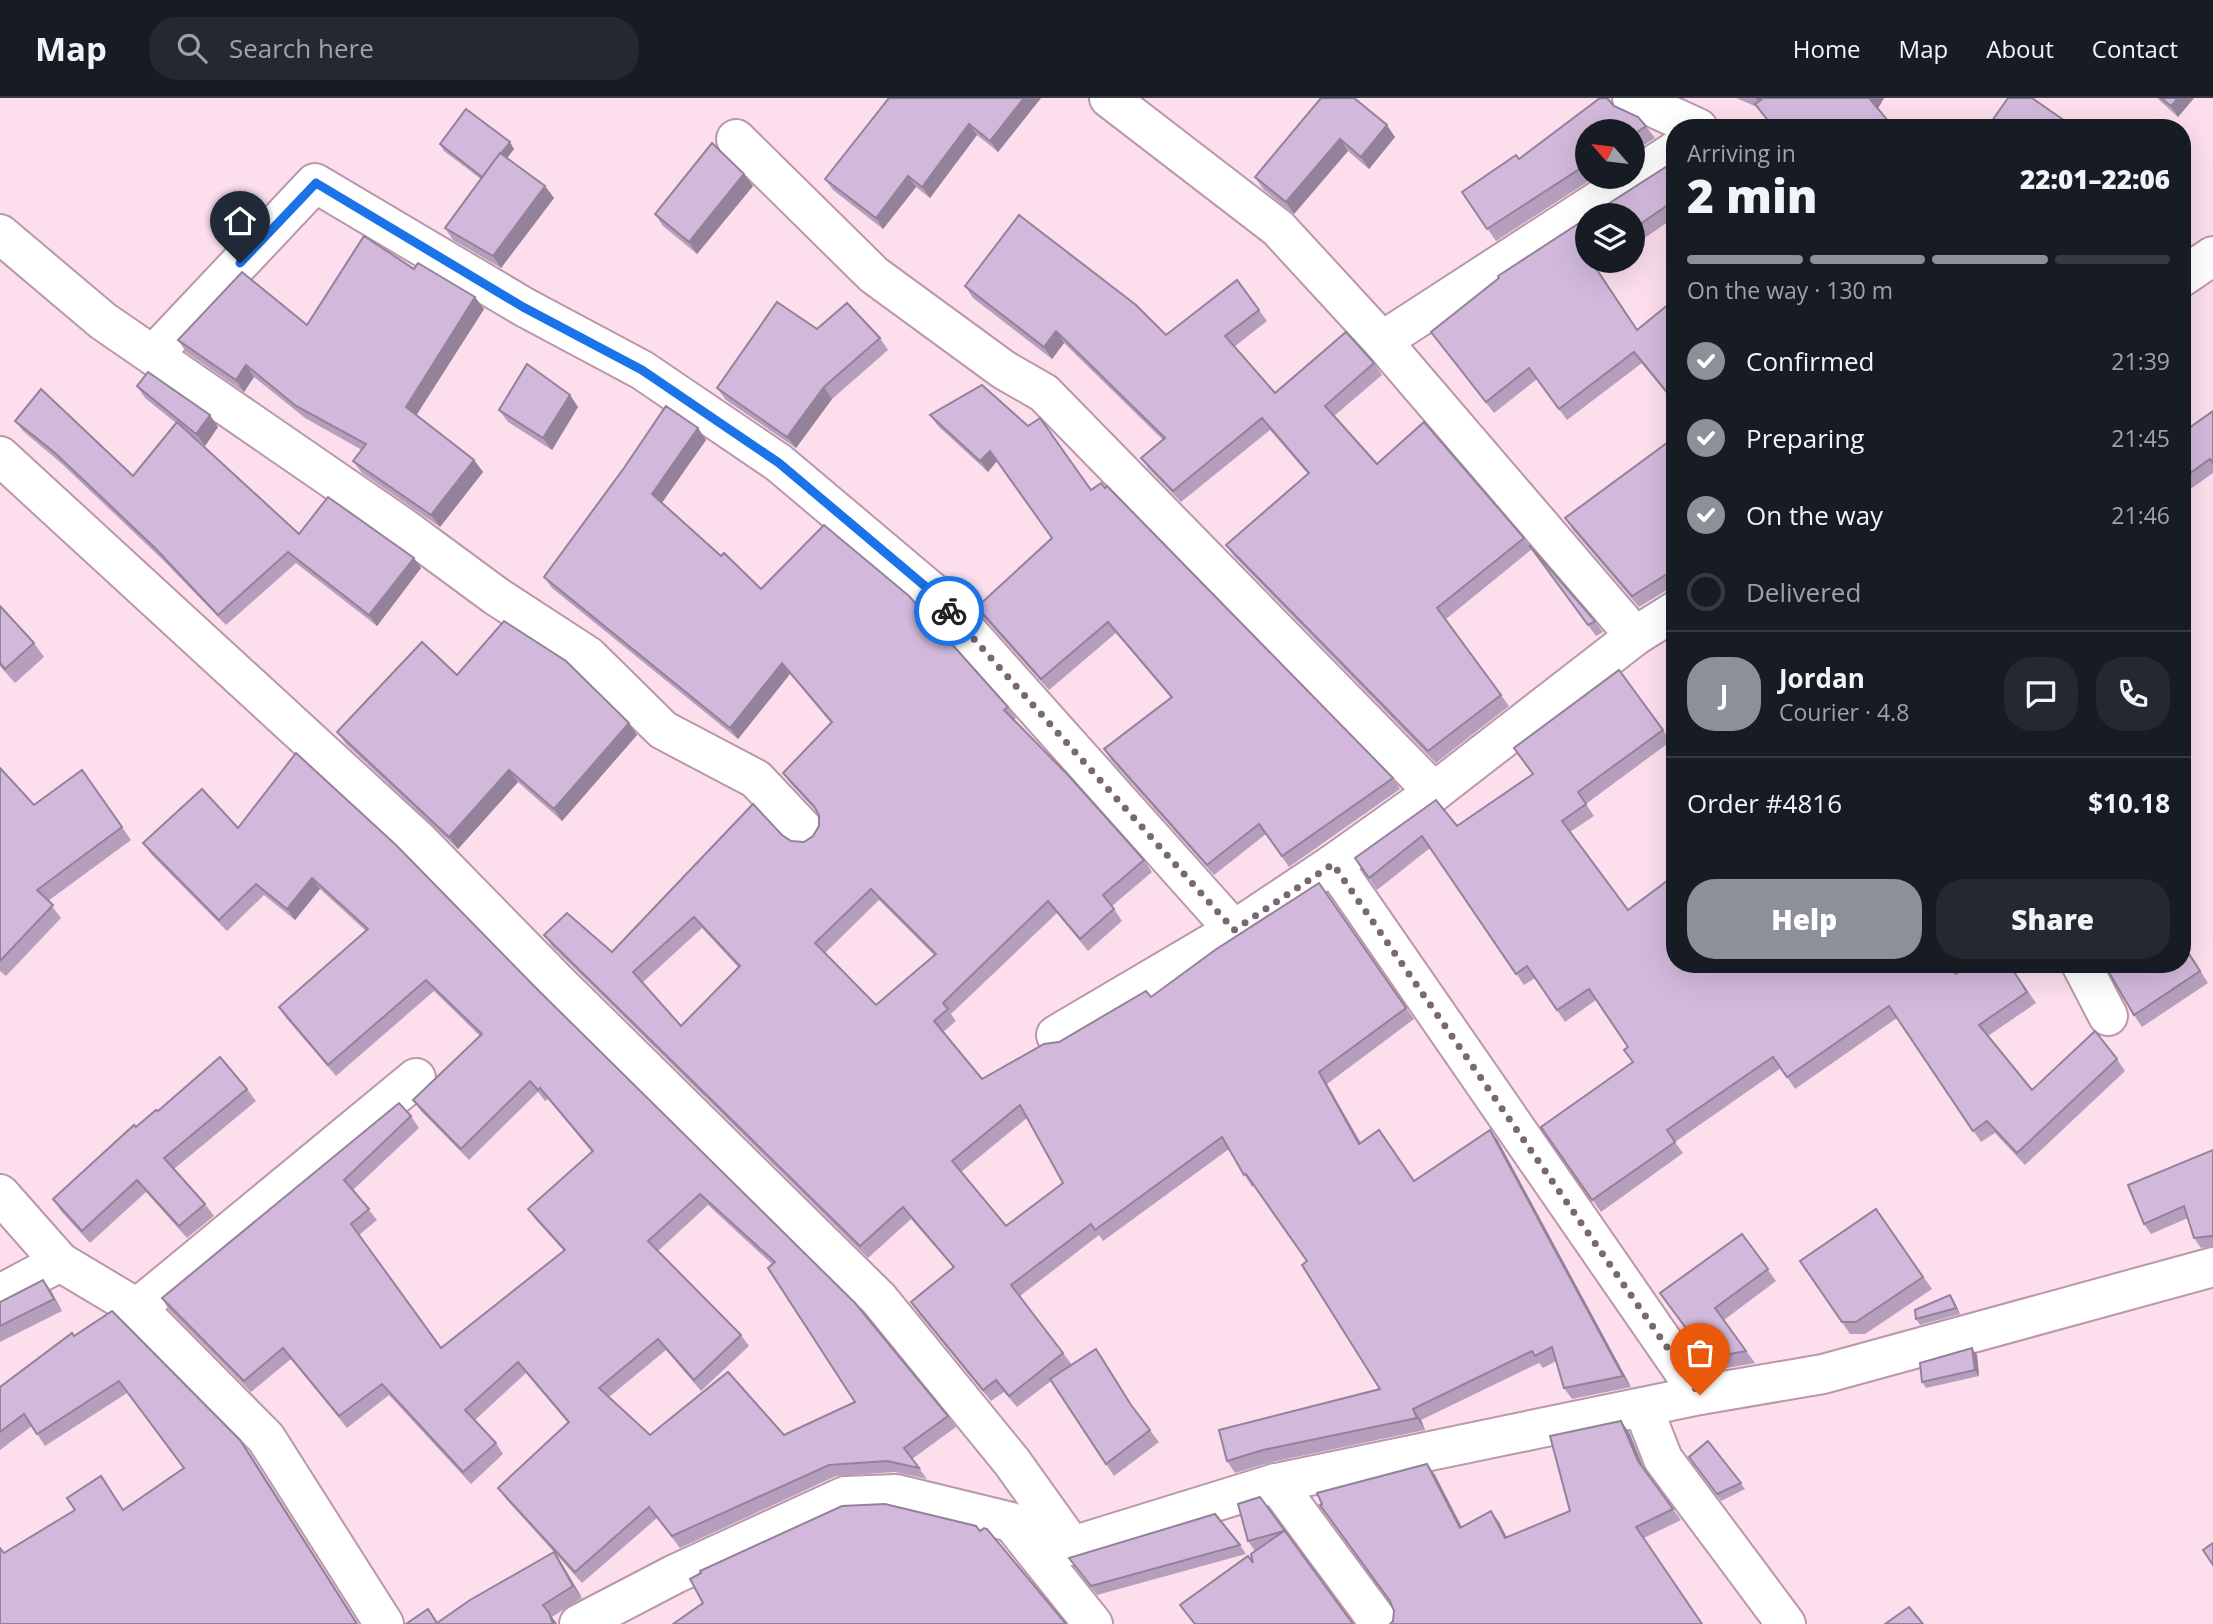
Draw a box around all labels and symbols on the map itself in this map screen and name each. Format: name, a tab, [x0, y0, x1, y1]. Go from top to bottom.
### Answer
north arrow	[1575, 119, 1645, 189]
pin	[210, 191, 270, 263]
courier	[914, 576, 984, 646]
pin	[1670, 1323, 1730, 1395]

